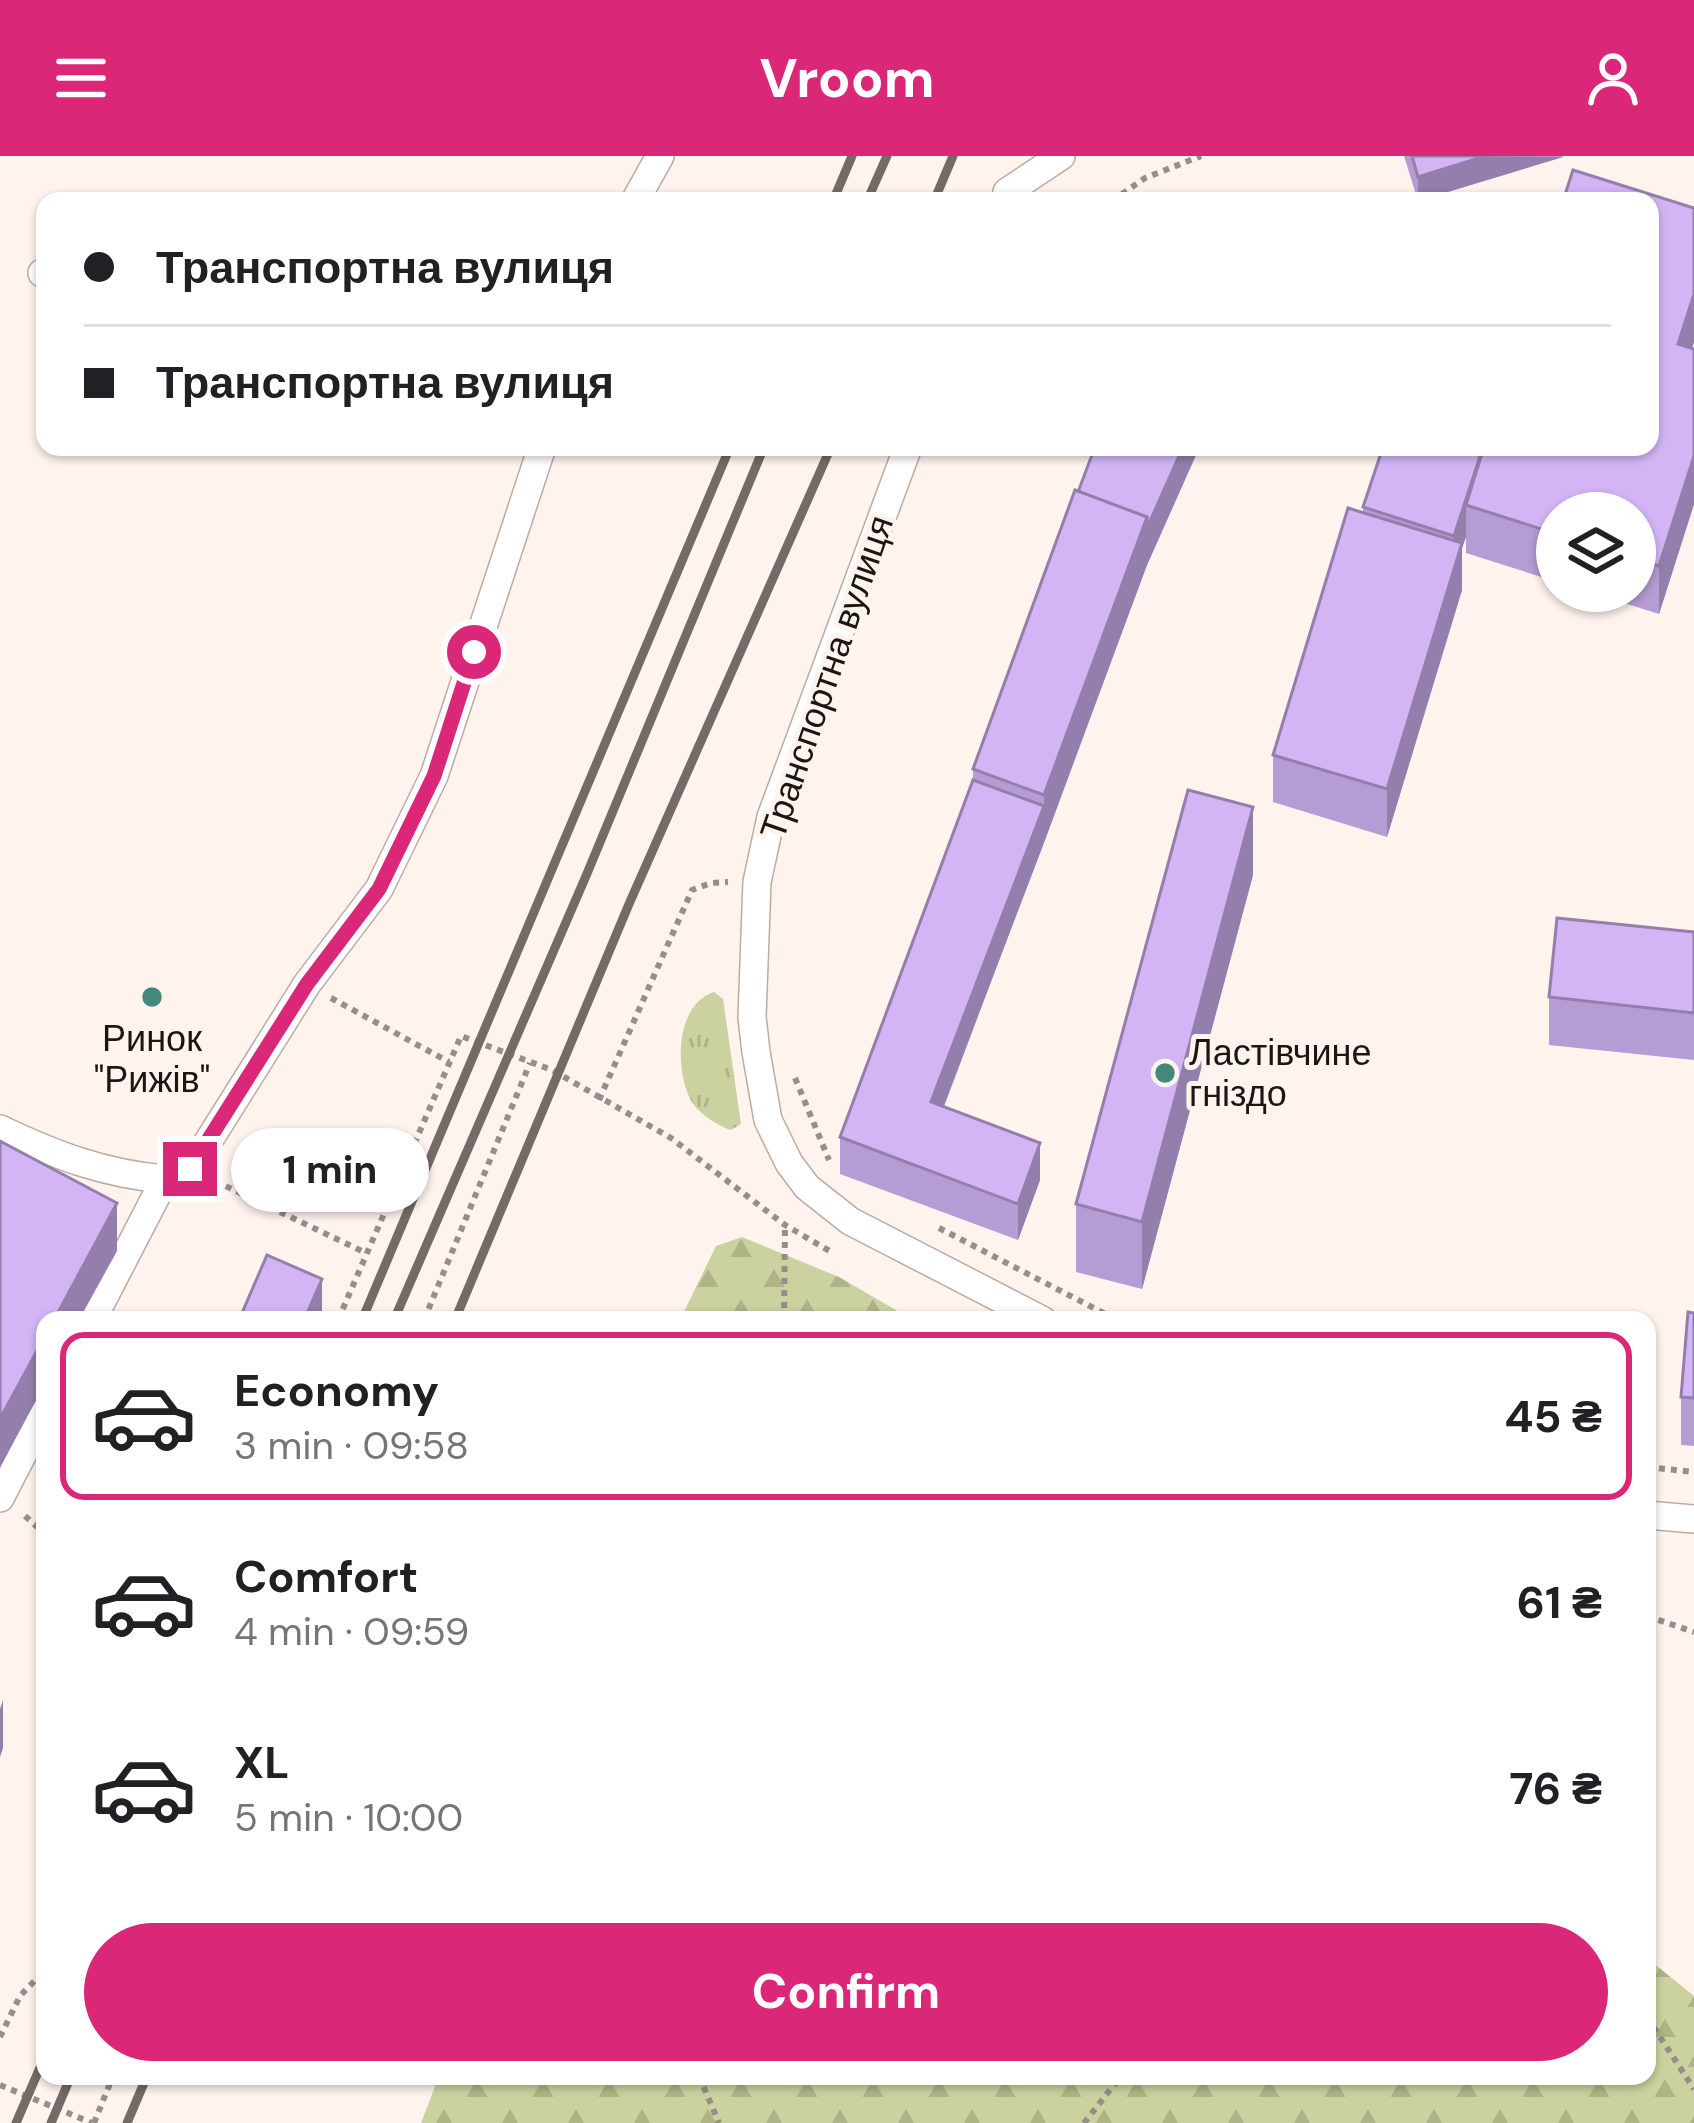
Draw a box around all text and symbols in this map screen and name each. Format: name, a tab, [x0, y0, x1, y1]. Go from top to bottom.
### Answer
text: Vroom	[759, 43, 935, 114]
icon: menu	[48, 45, 114, 111]
icon: person	[1580, 45, 1646, 111]
text: Транспортна вулиця	[156, 238, 614, 297]
text: Транспортна вулиця	[156, 353, 614, 412]
map controls	[1536, 492, 1656, 612]
button: layers	[1536, 492, 1656, 612]
street label: Транспортна вулиця	[749, 509, 904, 845]
route start	[447, 625, 501, 679]
marker: Ринок "Рижів"	[139, 984, 165, 1010]
place label: Ринок "Рижів"	[94, 1015, 210, 1103]
place label: Ластівчине гніздо	[1189, 1029, 1371, 1117]
marker: Ластівчине гніздо	[1152, 1060, 1178, 1086]
callout: 1 min	[232, 1127, 430, 1211]
route end	[163, 1142, 217, 1196]
text: 1 min	[283, 1144, 377, 1195]
text: Economy	[234, 1361, 439, 1420]
icon: car	[90, 1362, 198, 1470]
text: 45 ₴	[1504, 1387, 1602, 1446]
text: 3 min · 09:58	[234, 1420, 469, 1471]
text: Comfort	[234, 1547, 418, 1606]
icon: car	[90, 1548, 198, 1656]
text: 61 ₴	[1517, 1573, 1602, 1632]
text: 4 min · 09:59	[234, 1606, 469, 1657]
text: XL	[234, 1733, 289, 1792]
icon: car	[90, 1734, 198, 1842]
text: 76 ₴	[1509, 1759, 1602, 1818]
text: 5 min · 10:00	[234, 1792, 463, 1843]
button: Confirm	[84, 1923, 1608, 2061]

